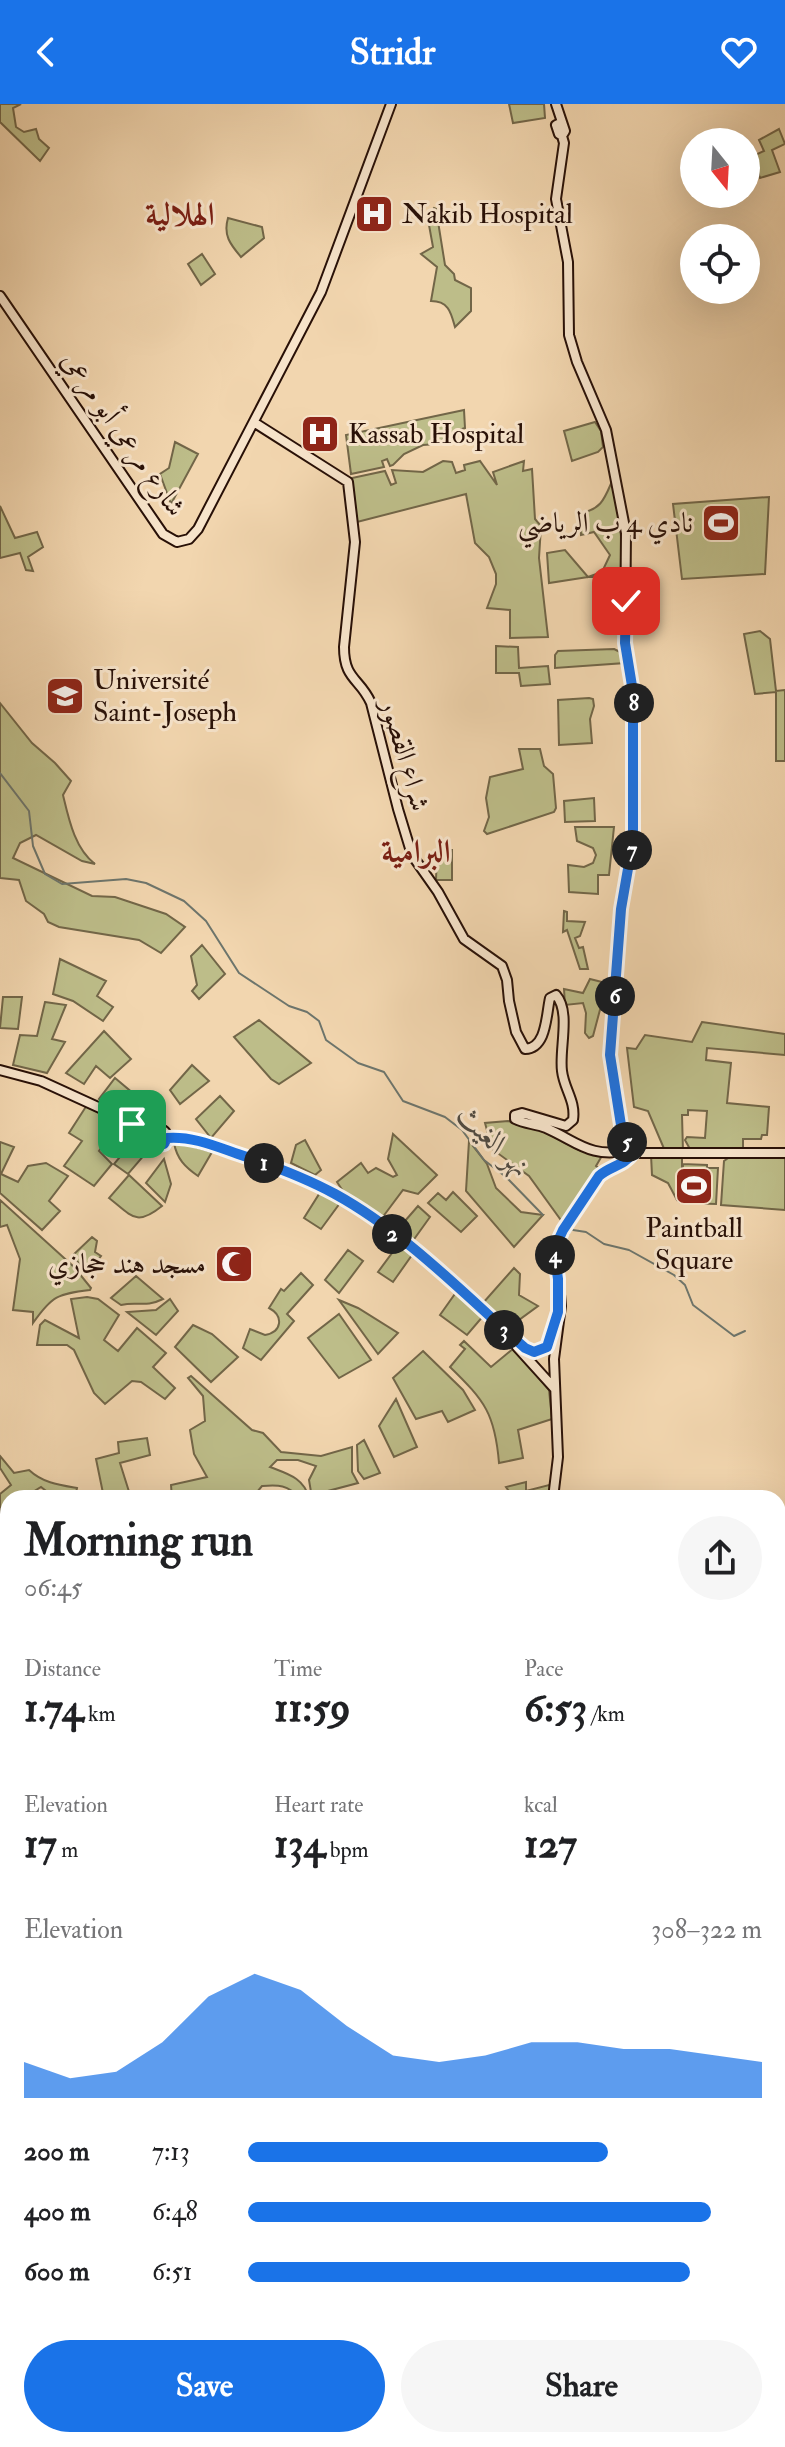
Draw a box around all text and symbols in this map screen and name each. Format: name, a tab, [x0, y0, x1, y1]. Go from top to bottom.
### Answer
icon: back	[24, 30, 68, 74]
text: Stridr	[350, 30, 435, 75]
icon: heart	[717, 30, 761, 74]
north arrow	[680, 128, 760, 208]
map controls	[680, 128, 760, 304]
hospital icon: Nakib Hospital	[353, 193, 395, 235]
district label: الهلالية	[145, 195, 215, 235]
place label: Nakib Hospital	[402, 197, 573, 232]
button: locate	[680, 224, 760, 304]
street label: شارع مرعي أبو مرعي	[49, 343, 195, 526]
hospital icon: Kassab Hospital	[299, 413, 341, 455]
place label: Kassab Hospital	[348, 417, 524, 452]
sports icon: نادي 4 ب الرياضي	[700, 502, 742, 544]
place label: نادي 4 ب الرياضي	[518, 506, 693, 549]
pin	[592, 567, 660, 635]
icon: check	[604, 579, 648, 623]
place label: Université Saint-Joseph	[93, 663, 237, 730]
school or university icon: Université Saint-Joseph	[44, 675, 86, 717]
pin: 8	[614, 683, 654, 723]
text: 8	[629, 689, 639, 717]
street label: شراع القصور	[367, 692, 438, 816]
pin: 7	[612, 830, 652, 870]
district label: البرامية	[381, 832, 451, 872]
text: 7	[627, 836, 637, 864]
pin: 6	[595, 976, 635, 1016]
text: 6	[609, 982, 621, 1010]
pin	[98, 1090, 166, 1158]
water label: نهر الغيث	[449, 1097, 539, 1185]
icon: arrive	[110, 1102, 154, 1146]
pin: 5	[607, 1122, 647, 1162]
text: 5	[622, 1128, 632, 1156]
pin: 1	[244, 1143, 284, 1183]
text: 1	[260, 1149, 268, 1177]
sports icon: Paintball Square	[673, 1165, 715, 1207]
place label: Paintball Square	[645, 1211, 743, 1278]
pin: 2	[372, 1214, 412, 1254]
text: 2	[386, 1220, 398, 1248]
pin: 4	[535, 1235, 575, 1275]
text: 4	[549, 1241, 561, 1269]
mosque icon: مسجد هند حجازي	[213, 1243, 255, 1285]
place label: مسجد هند حجازي	[48, 1247, 206, 1286]
pin: 3	[484, 1310, 524, 1350]
text: 3	[500, 1316, 508, 1344]
text: Morning run	[24, 1514, 253, 1569]
button: share	[678, 1516, 762, 1600]
text: 06:45	[24, 1572, 82, 1604]
text: Distance	[24, 1655, 101, 1683]
text: Time	[274, 1655, 322, 1683]
text: Pace	[524, 1655, 563, 1683]
text: 1.74	[24, 1683, 83, 1734]
text: 11:59	[274, 1683, 351, 1734]
text: 6:53	[524, 1683, 587, 1734]
text: km	[83, 1700, 116, 1728]
text: /km	[587, 1700, 625, 1728]
text: Elevation	[24, 1791, 108, 1819]
text: Heart rate	[274, 1791, 364, 1819]
text: kcal	[524, 1791, 558, 1819]
text: 17	[24, 1819, 57, 1870]
text: 134	[274, 1819, 325, 1870]
text: 127	[524, 1819, 577, 1870]
text: m	[57, 1836, 78, 1864]
text: bpm	[325, 1836, 369, 1864]
text: Elevation	[24, 1914, 123, 1946]
text: 308–322 m	[651, 1914, 762, 1946]
text: 200 m	[24, 2136, 89, 2168]
text: 7:13	[152, 2136, 190, 2168]
text: 400 m	[24, 2196, 90, 2228]
text: 6:48	[152, 2196, 198, 2228]
text: 600 m	[24, 2256, 89, 2288]
text: 6:51	[152, 2256, 192, 2288]
button: Save	[24, 2340, 385, 2432]
button: Share	[401, 2340, 762, 2432]

